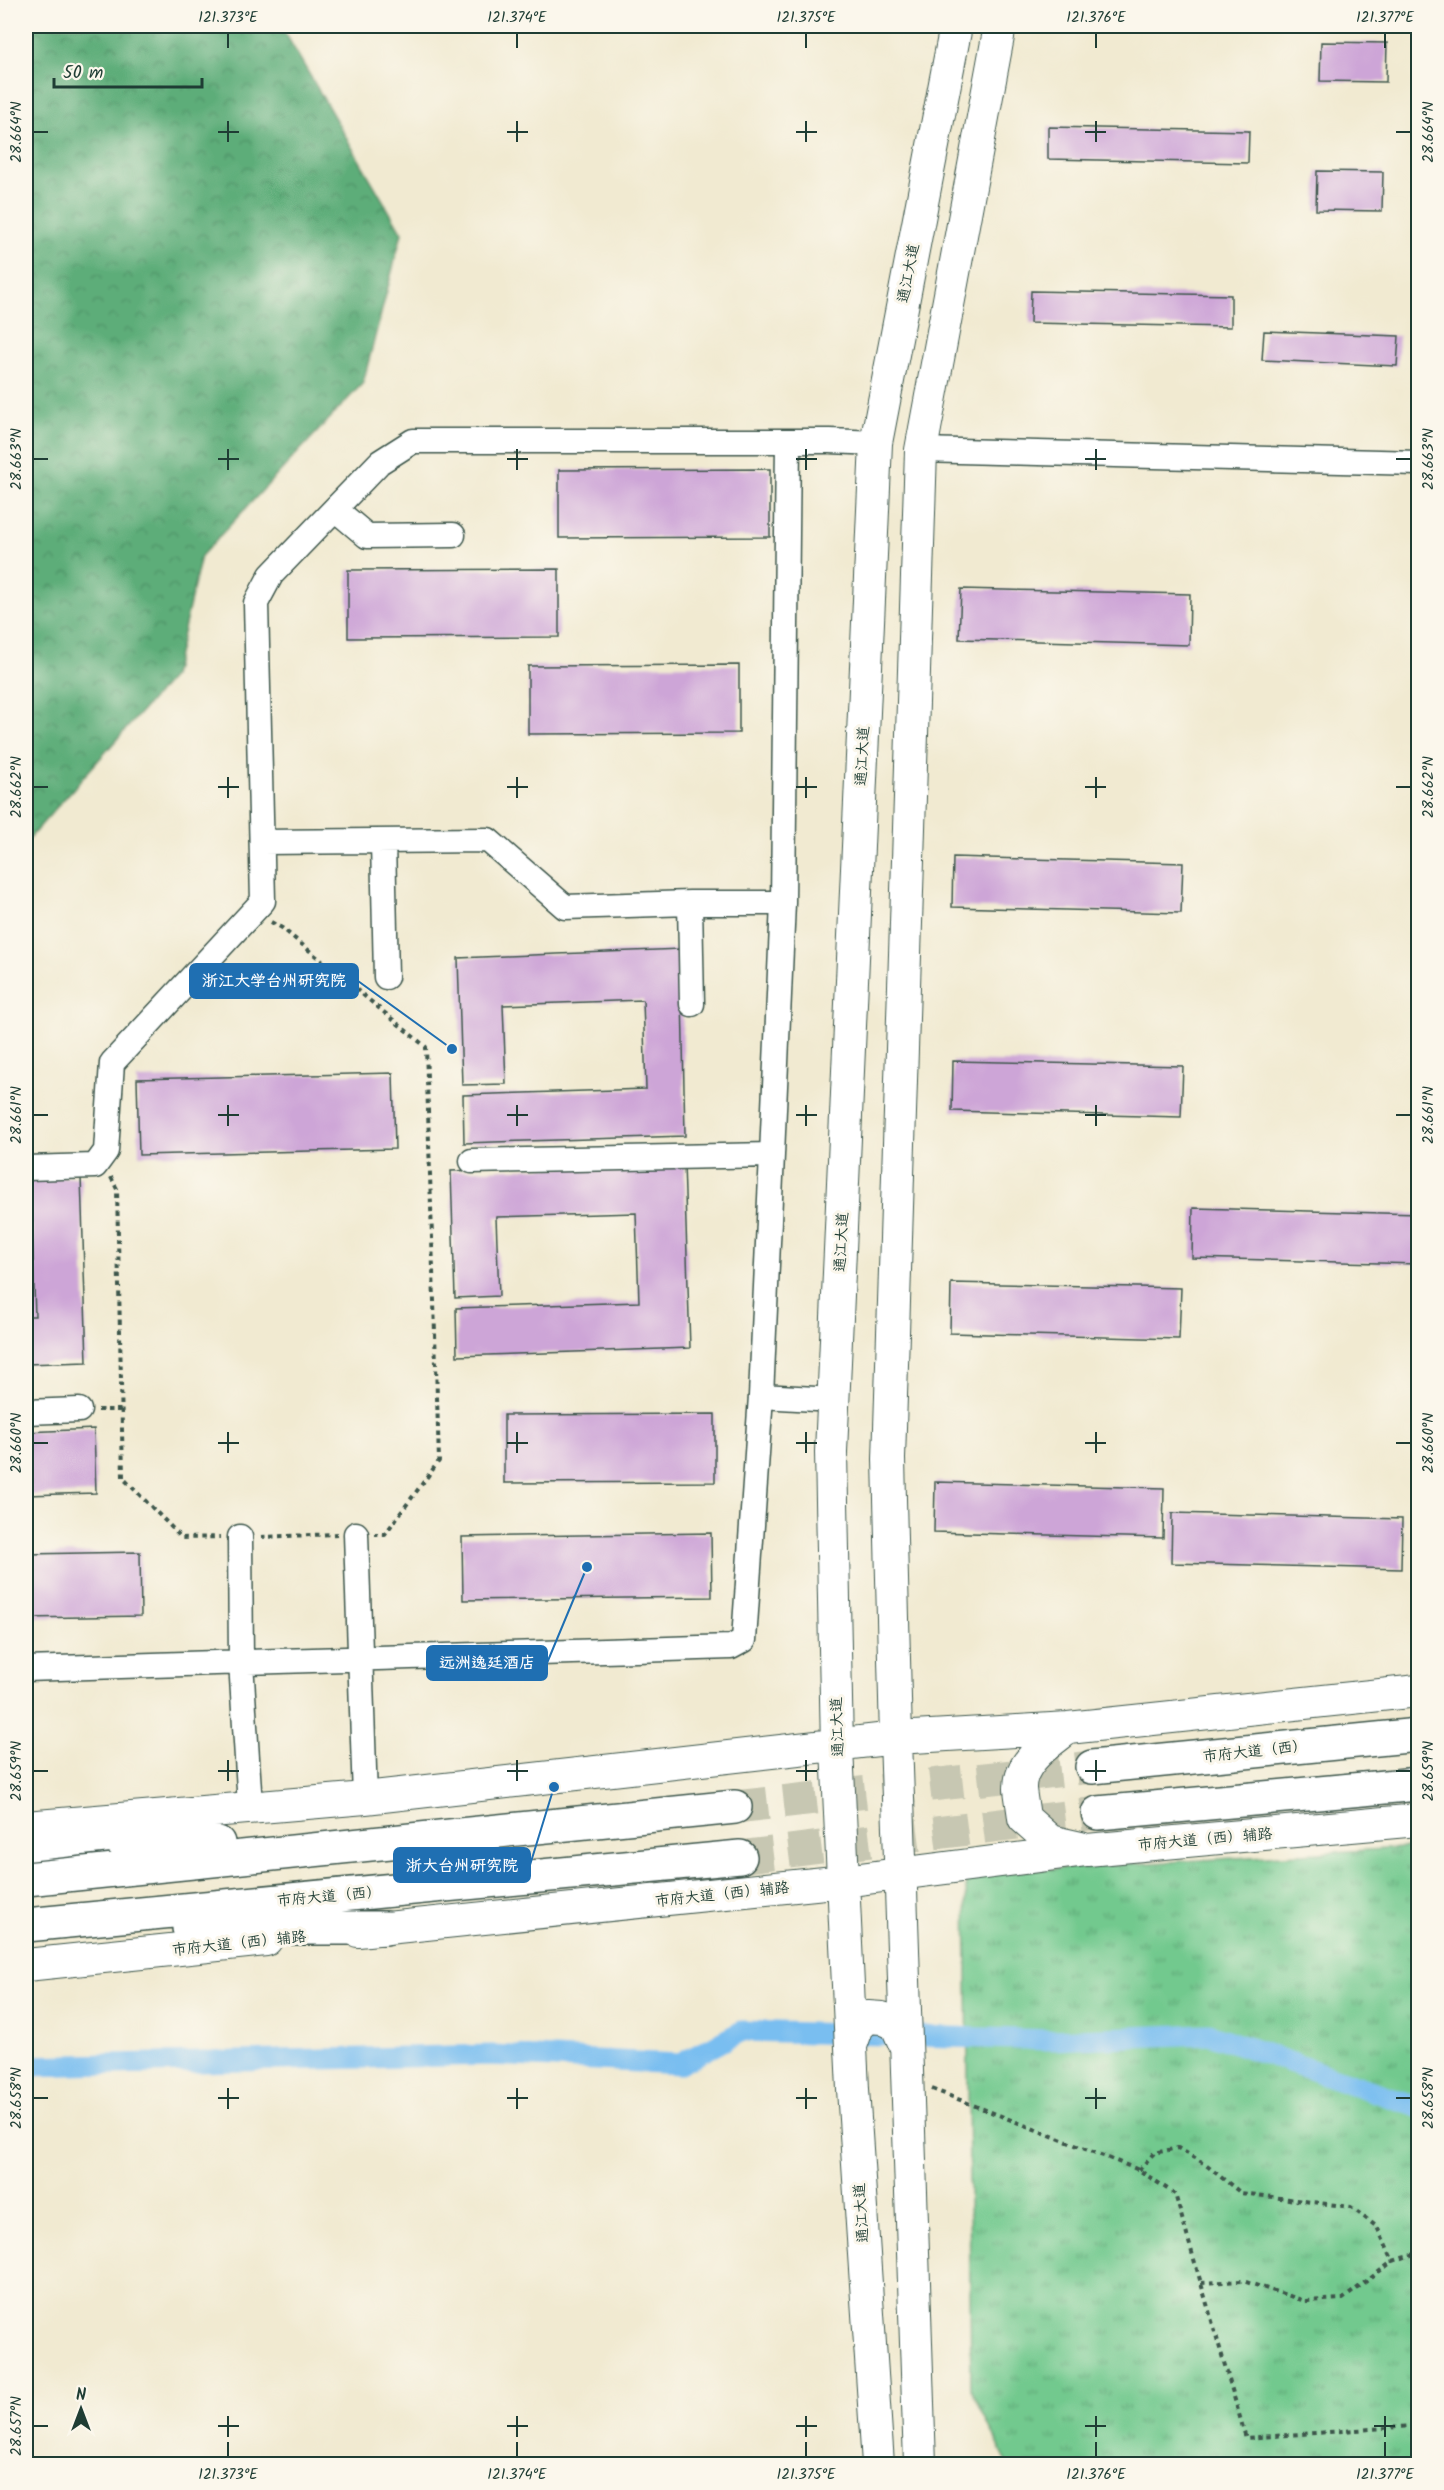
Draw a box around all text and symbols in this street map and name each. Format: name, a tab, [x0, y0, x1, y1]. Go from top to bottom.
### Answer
text: 121.373°E	[198, 6, 259, 30]
text: 121.374°E	[487, 6, 548, 30]
text: 121.375°E	[776, 6, 837, 30]
text: 121.376°E	[1066, 6, 1127, 30]
text: 121.377°E	[1356, 6, 1415, 30]
scale bar	[54, 51, 202, 89]
text: 50 m	[63, 59, 103, 88]
text: 28.664°N	[5, 101, 29, 163]
text: 28.664°N	[1417, 101, 1441, 163]
street label: 通江大道	[891, 241, 926, 305]
text: 28.663°N	[5, 428, 29, 490]
text: 28.663°N	[1417, 428, 1441, 490]
street label: 通江大道	[849, 725, 877, 787]
text: 28.662°N	[5, 756, 29, 818]
text: 28.662°N	[1417, 756, 1441, 818]
callout: 浙江大学台州研究院	[190, 964, 358, 998]
text: 浙江大学台州研究院	[202, 969, 346, 994]
text: 28.661°N	[5, 1086, 29, 1144]
text: 28.661°N	[1417, 1086, 1441, 1144]
street label: 通江大道	[828, 1211, 856, 1273]
text: 28.660°N	[5, 1413, 29, 1473]
text: 28.660°N	[1417, 1413, 1441, 1473]
callout: 远洲逸廷酒店	[427, 1646, 547, 1680]
text: 远洲逸廷酒店	[439, 1651, 535, 1676]
street label: 通江大道	[825, 1697, 851, 1757]
street label: 市府大道（西）	[1202, 1735, 1309, 1769]
text: 28.659°N	[5, 1741, 29, 1801]
text: 28.659°N	[1417, 1741, 1441, 1801]
street label: 市府大道（西）辅路	[1137, 1822, 1273, 1858]
callout: 浙大台州研究院	[394, 1848, 530, 1882]
text: 浙大台州研究院	[406, 1854, 518, 1879]
street label: 市府大道（西）辅路	[654, 1876, 790, 1914]
street label: 市府大道（西）	[276, 1880, 382, 1914]
street label: 市府大道（西）辅路	[171, 1925, 307, 1963]
text: 28.658°N	[5, 2067, 29, 2129]
text: 28.658°N	[1417, 2067, 1441, 2129]
street label: 通江大道	[848, 2182, 876, 2244]
north arrow	[51, 2379, 111, 2439]
text: N	[76, 2383, 86, 2408]
text: 28.657°N	[5, 2396, 29, 2456]
text: 121.373°E	[198, 2463, 259, 2487]
text: 121.374°E	[487, 2463, 548, 2487]
text: 121.375°E	[776, 2463, 837, 2487]
text: 121.376°E	[1066, 2463, 1127, 2487]
text: 121.377°E	[1356, 2463, 1415, 2487]

